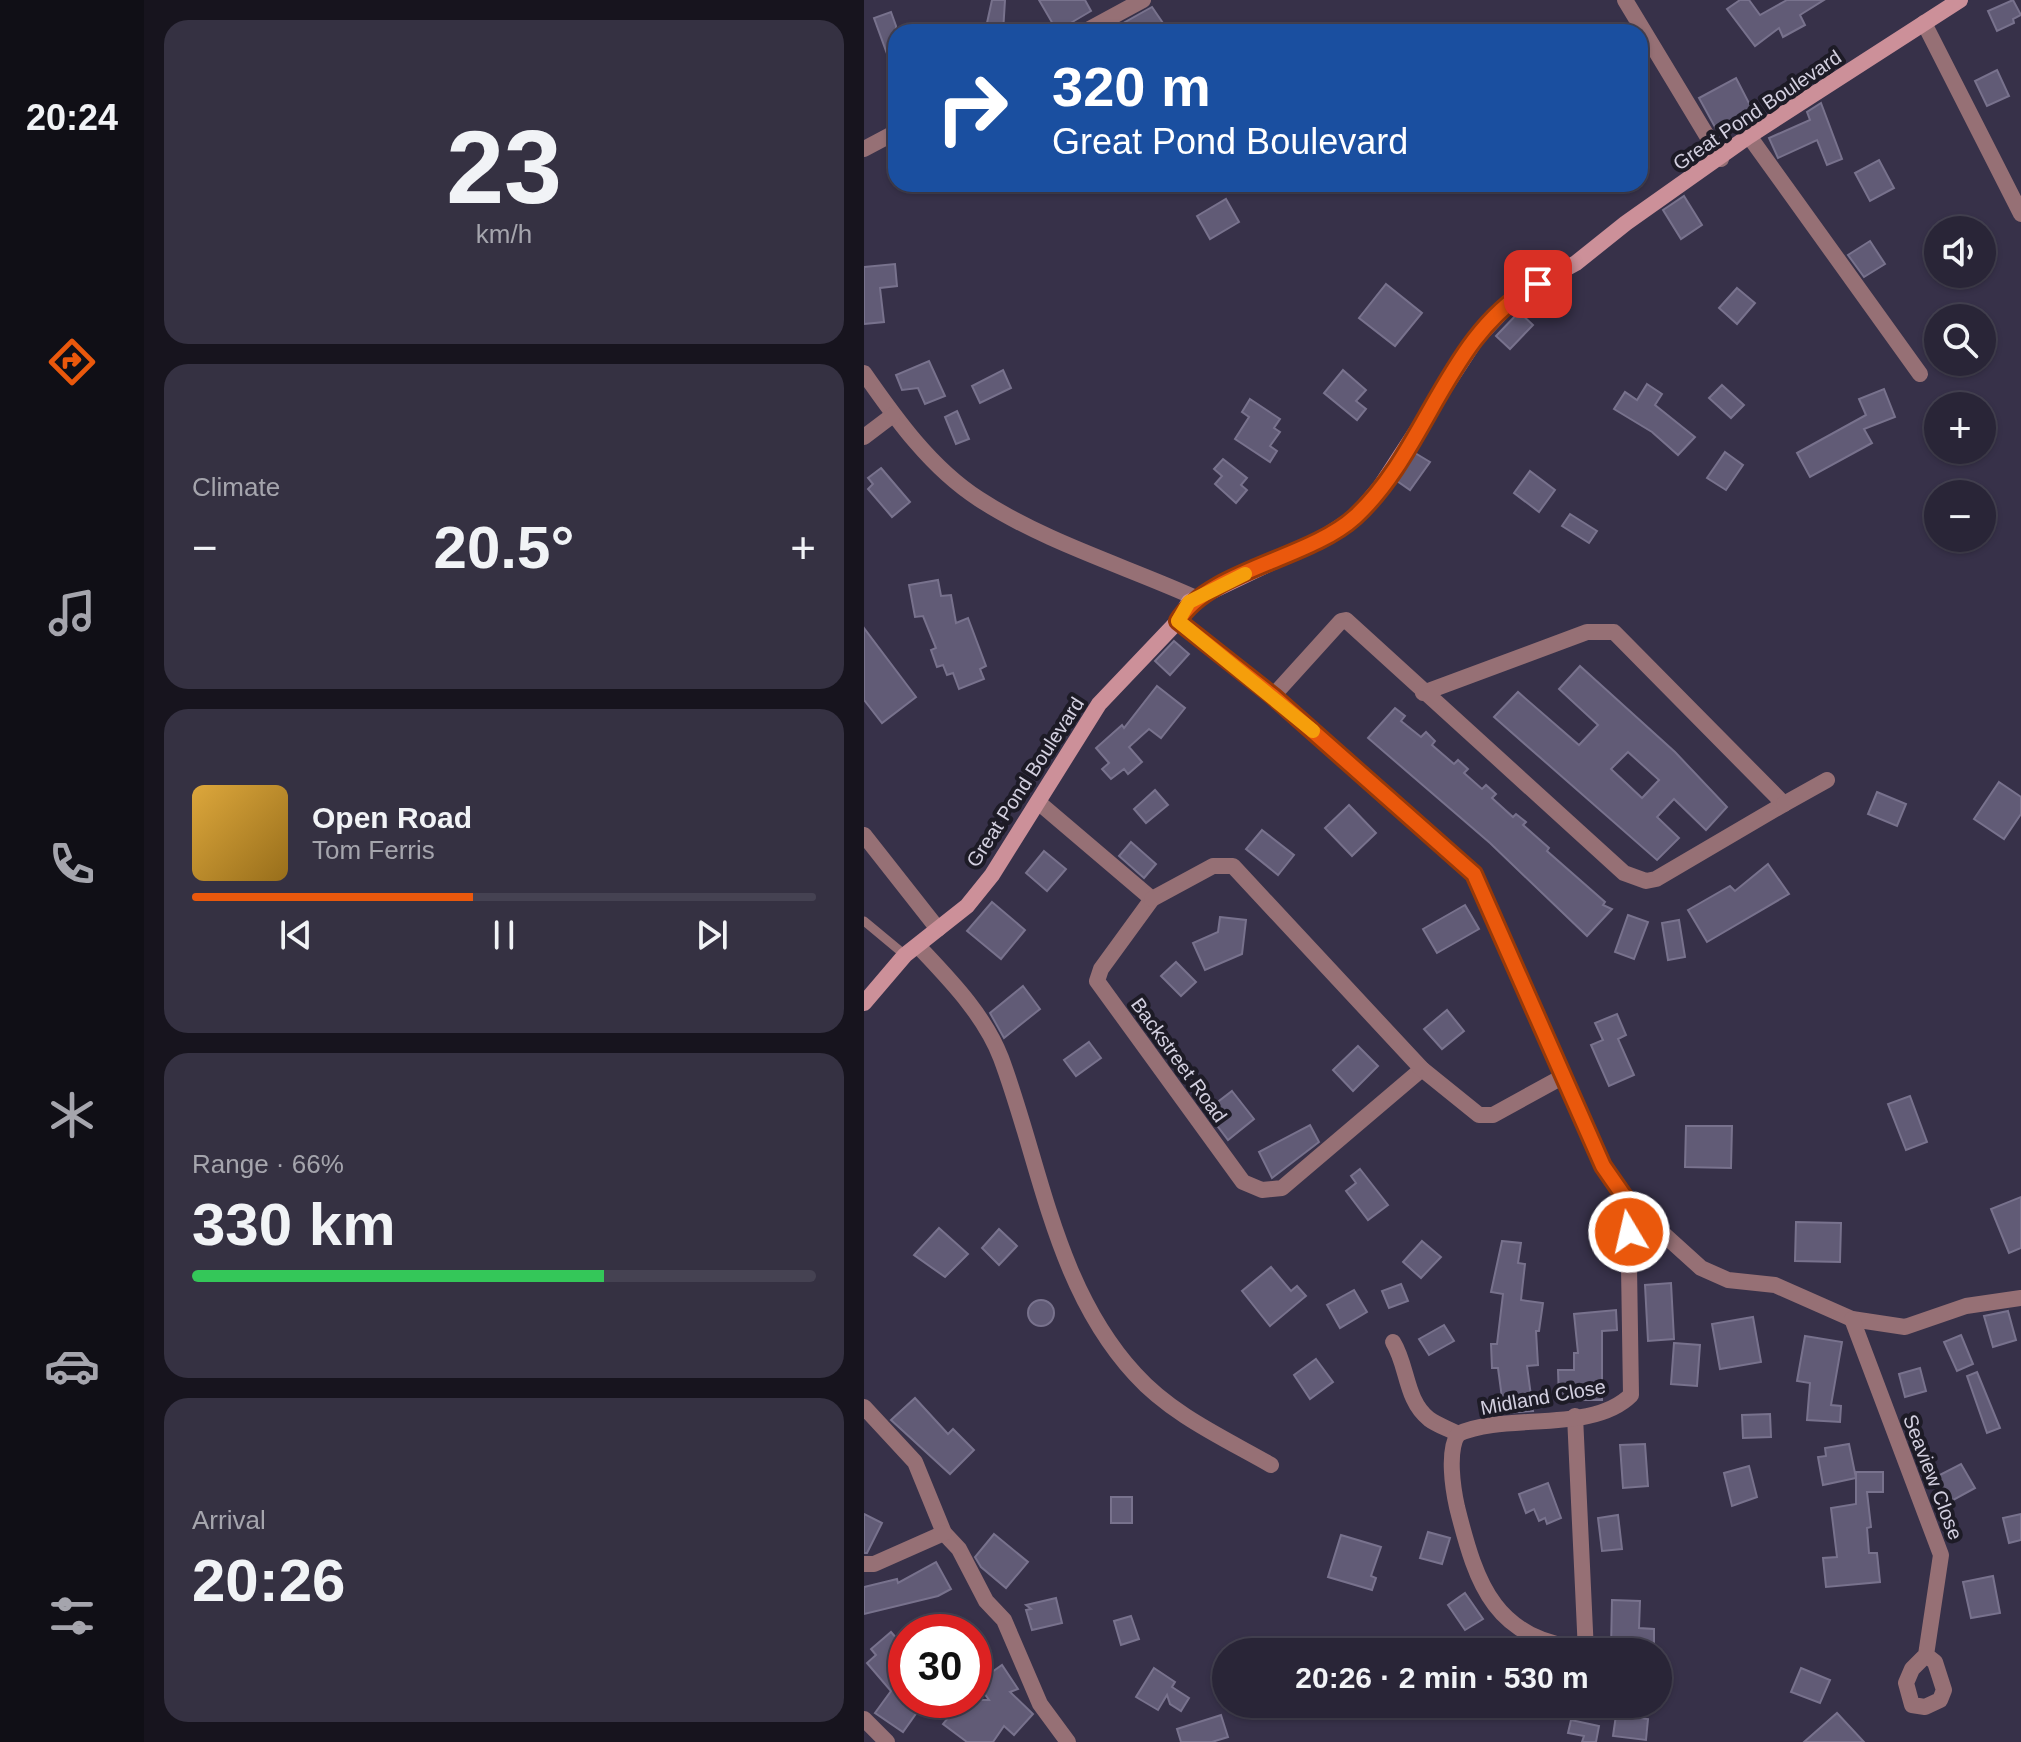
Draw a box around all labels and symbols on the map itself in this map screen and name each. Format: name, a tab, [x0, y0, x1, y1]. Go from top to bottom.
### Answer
street label: Great Pond Boulevard	[1669, 46, 1845, 174]
pin	[1504, 250, 1572, 318]
street label: Great Pond Boulevard	[962, 693, 1088, 871]
street label: Backstreet Road	[1127, 994, 1231, 1126]
position arrow	[1587, 1190, 1671, 1274]
street label: Midland Close	[1479, 1375, 1607, 1419]
street label: Seaview Close	[1899, 1411, 1967, 1543]
speed limit sign: 30	[888, 1614, 992, 1718]

